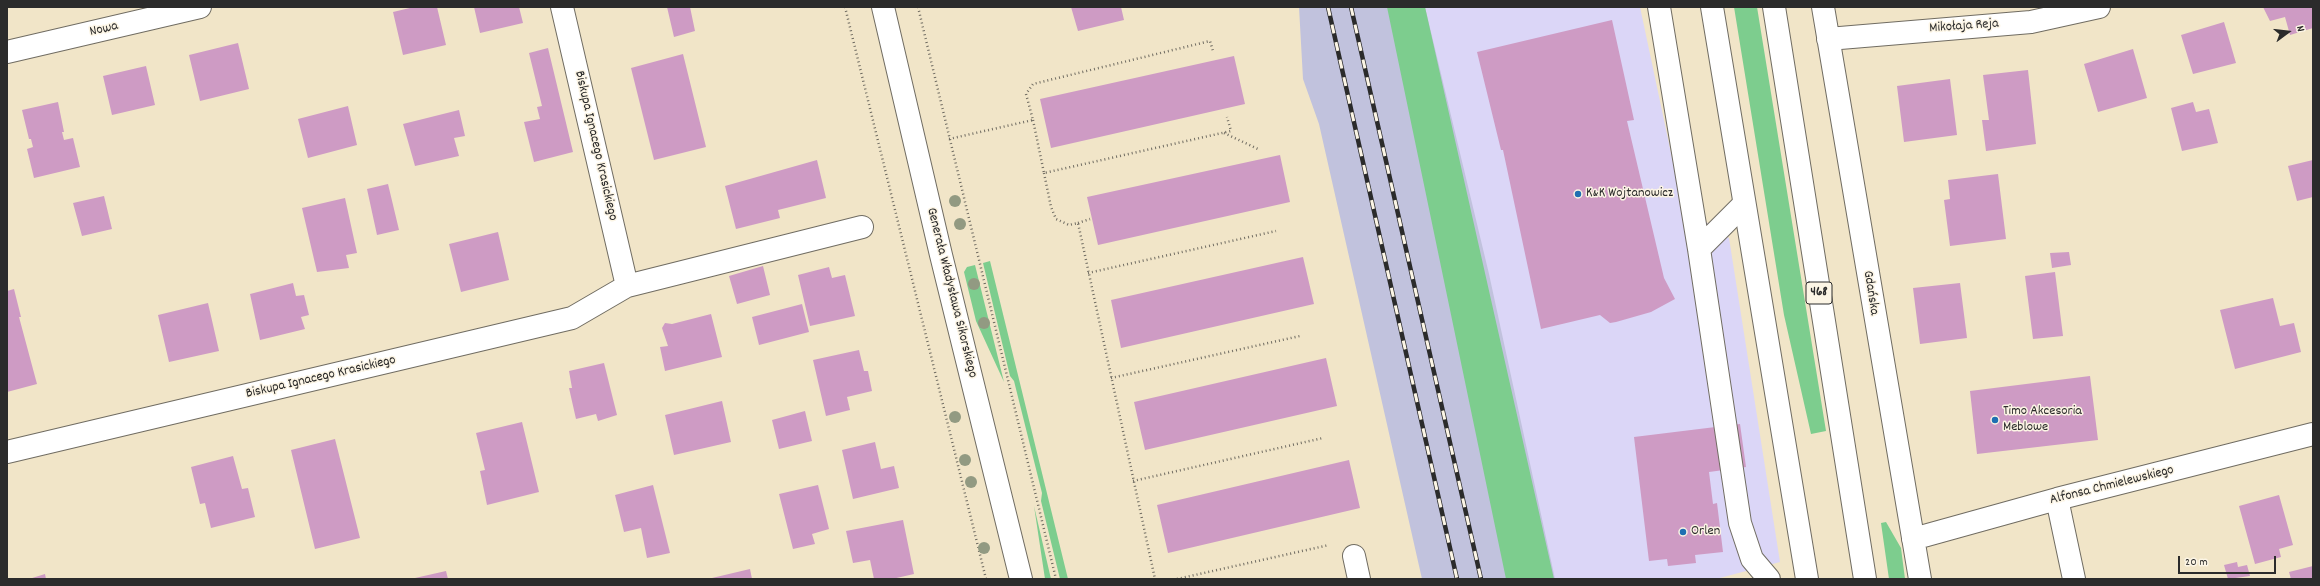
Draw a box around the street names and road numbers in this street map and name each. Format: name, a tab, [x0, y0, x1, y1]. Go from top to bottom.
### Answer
street label: Mikołaja Reja	[1929, 16, 1999, 38]
street label: Nowa	[88, 19, 120, 41]
street label: Biskupa Ignacego Krasickiego	[570, 70, 620, 222]
street label: Generała Władysława Sikorskiego	[922, 206, 980, 380]
street label: Gdańska	[1858, 270, 1882, 316]
road number: 468	[1806, 282, 1832, 304]
street label: Biskupa Ignacego Krasickiego	[245, 353, 397, 403]
street label: Alfonsa Chmielewskiego	[2048, 462, 2176, 510]

